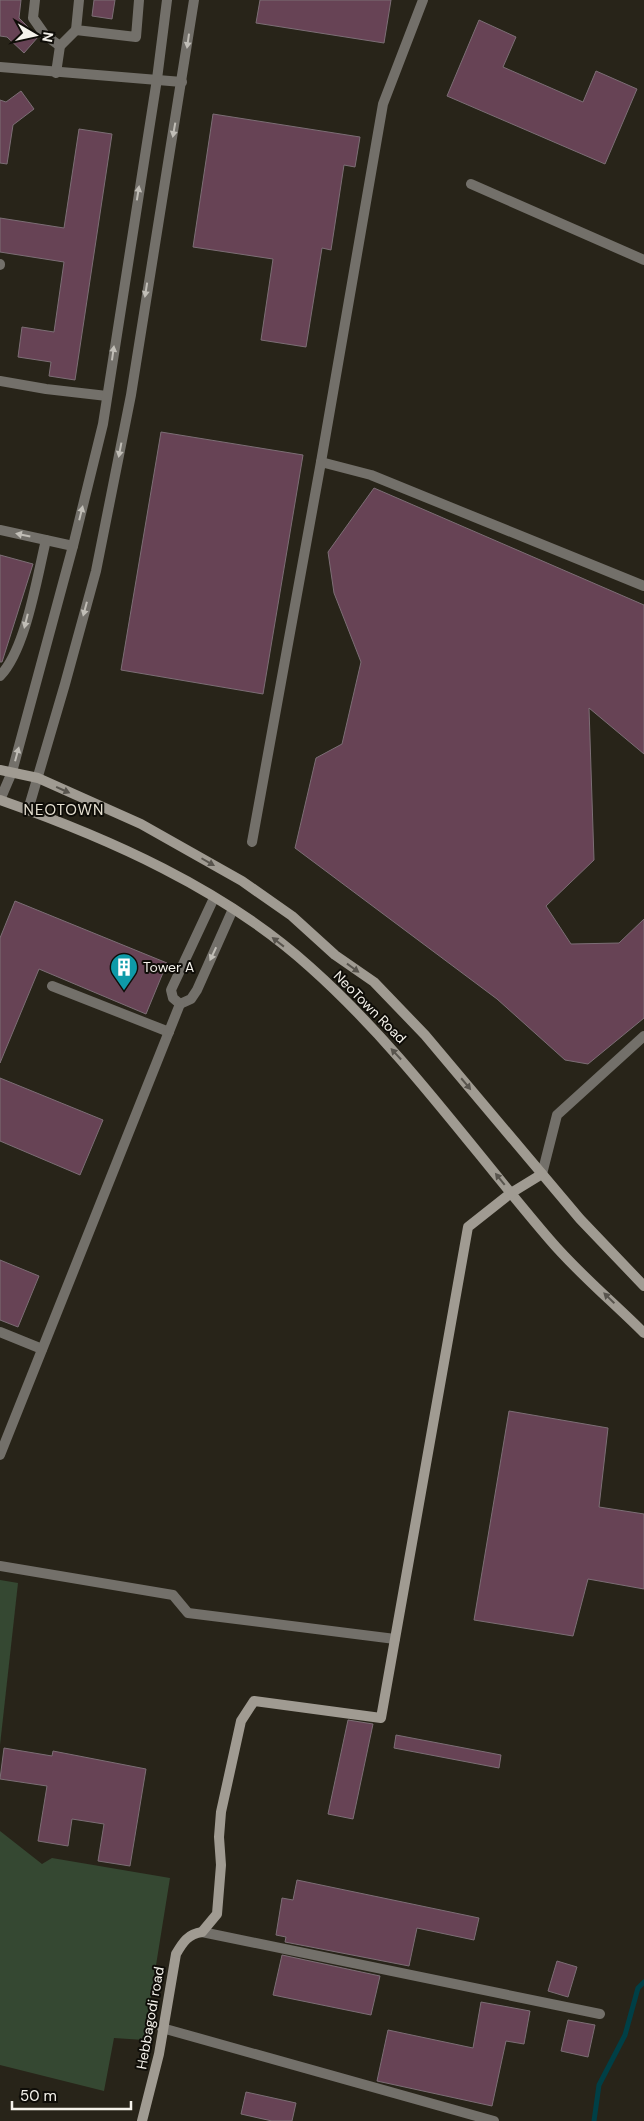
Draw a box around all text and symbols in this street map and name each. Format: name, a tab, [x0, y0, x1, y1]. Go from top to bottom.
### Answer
north arrow	[10, 10, 60, 60]
text: N	[38, 31, 58, 43]
one-way arrow	[184, 33, 192, 49]
one-way arrow	[169, 122, 177, 138]
one-way arrow	[134, 184, 142, 200]
one-way arrow	[142, 282, 150, 298]
one-way arrow	[110, 345, 118, 361]
one-way arrow	[115, 442, 123, 458]
one-way arrow	[77, 505, 85, 520]
one-way arrow	[15, 531, 31, 539]
one-way arrow	[81, 601, 89, 616]
one-way arrow	[22, 614, 30, 629]
one-way arrow	[13, 747, 21, 762]
one-way arrow	[56, 786, 70, 794]
district label: NEOTOWN	[24, 800, 104, 820]
one-way arrow	[201, 858, 216, 866]
one-way arrow	[271, 937, 285, 947]
one-way arrow	[209, 947, 217, 961]
building icon: Tower A	[109, 952, 139, 991]
place label: Tower A	[143, 958, 194, 976]
one-way arrow	[346, 963, 360, 973]
street label: NeoTown Road	[330, 967, 410, 1047]
one-way arrow	[390, 1048, 402, 1060]
one-way arrow	[460, 1078, 471, 1090]
one-way arrow	[494, 1172, 505, 1185]
one-way arrow	[603, 1292, 615, 1304]
street label: Hebbagodi road	[132, 1965, 168, 2071]
scale bar	[12, 2078, 131, 2110]
text: 50 m	[20, 2086, 57, 2106]

